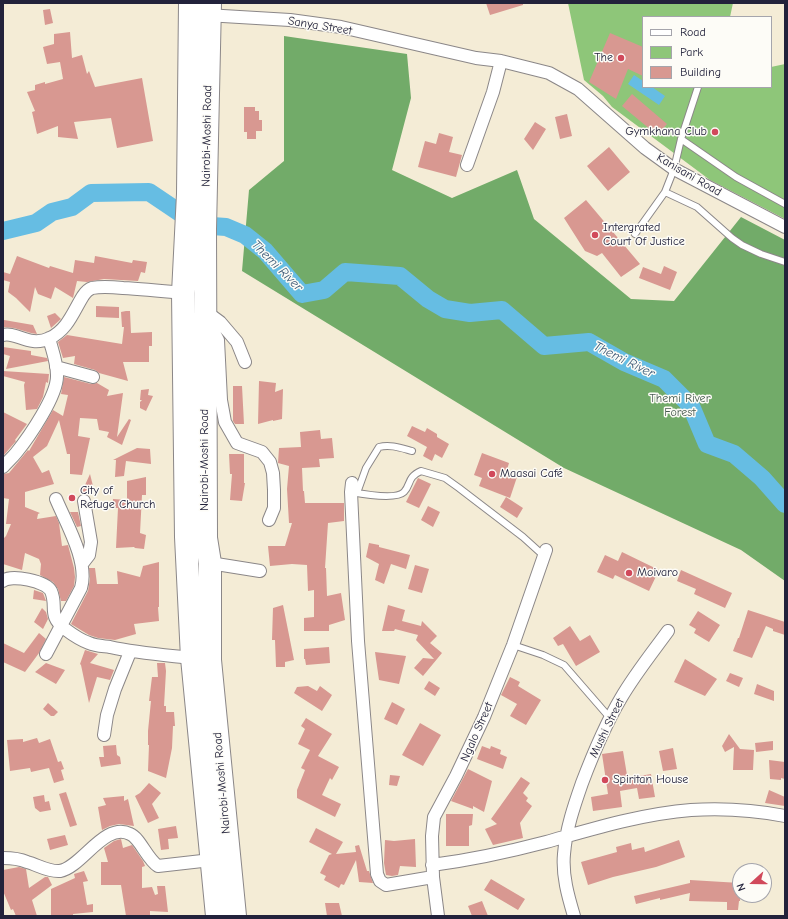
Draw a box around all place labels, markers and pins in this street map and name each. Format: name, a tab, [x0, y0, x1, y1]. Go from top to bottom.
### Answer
place label: The	[594, 51, 613, 65]
marker: The	[616, 53, 626, 63]
place label: Gymkhana Club	[625, 125, 707, 139]
marker: Gymkhana Club	[710, 127, 720, 137]
place label: Intergrated Court Of Justice	[603, 221, 685, 249]
marker: Intergrated Court Of Justice	[590, 230, 600, 240]
place label: Maasai Café	[500, 467, 563, 481]
marker: Maasai Café	[487, 469, 497, 479]
place label: City of Refuge Church	[80, 484, 155, 512]
marker: City of Refuge Church	[67, 493, 77, 503]
place label: Moivaro	[637, 566, 678, 580]
marker: Moivaro	[624, 568, 634, 578]
place label: Spiritan House	[613, 773, 688, 787]
marker: Spiritan House	[600, 775, 610, 785]

